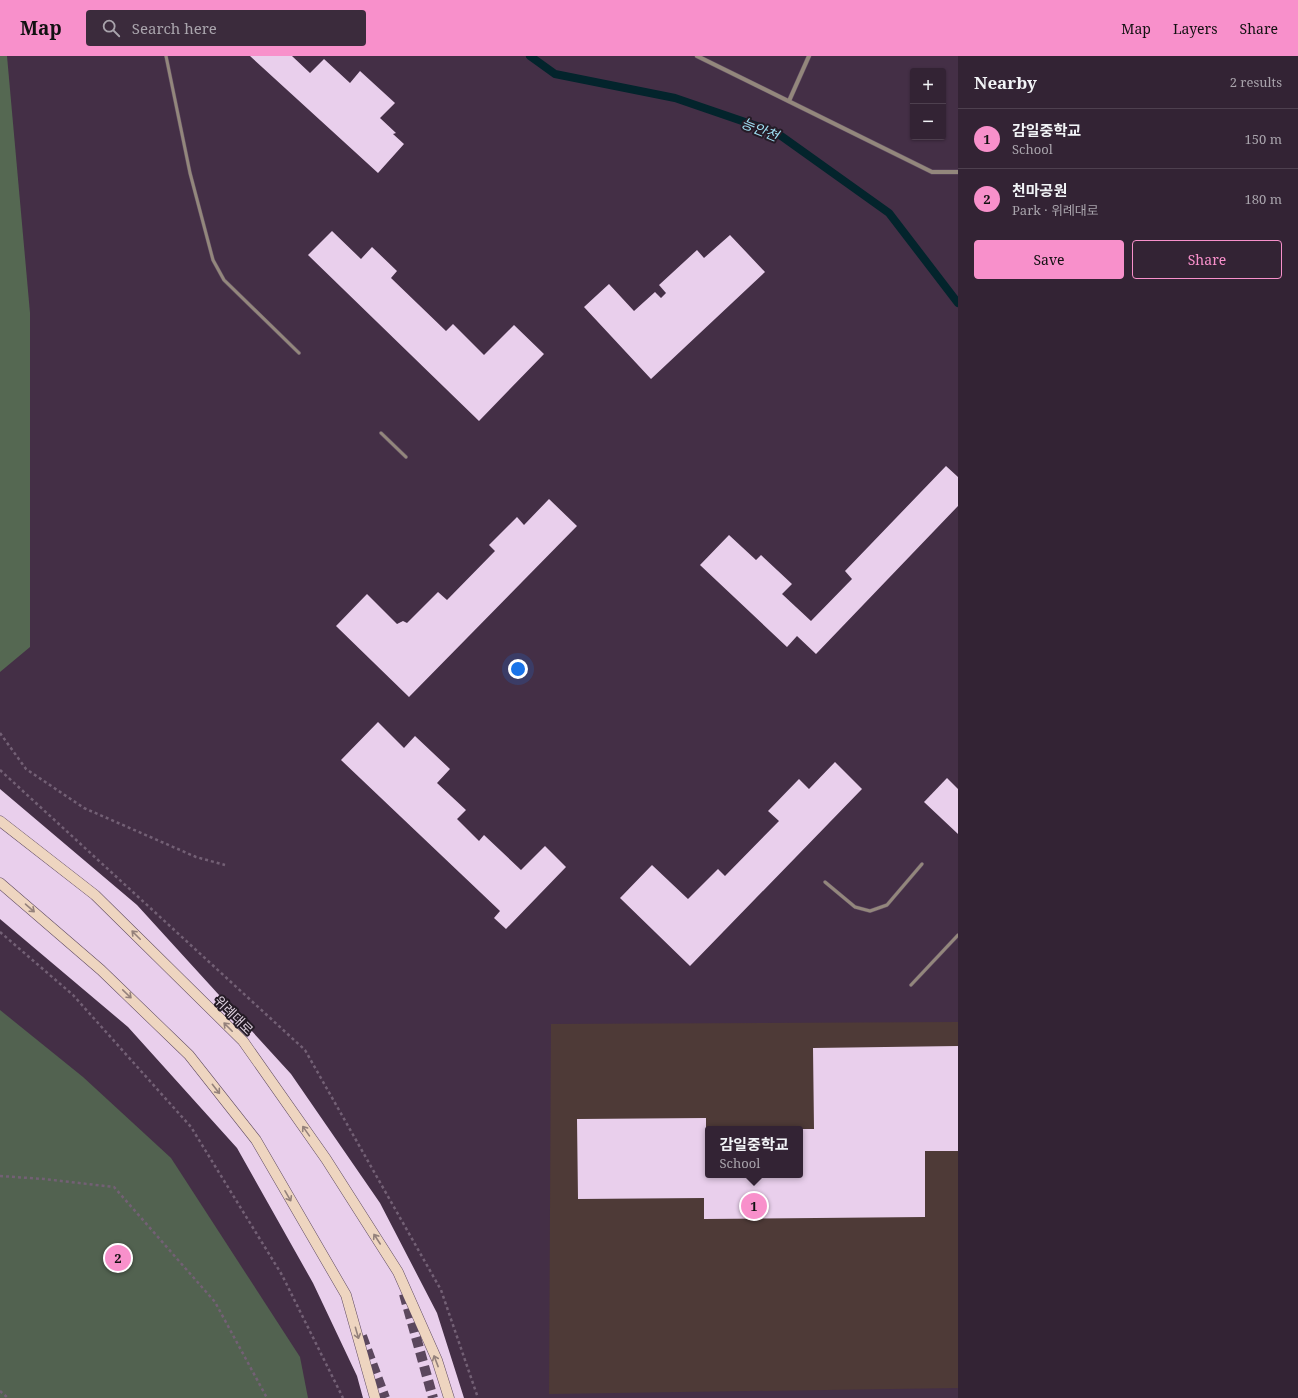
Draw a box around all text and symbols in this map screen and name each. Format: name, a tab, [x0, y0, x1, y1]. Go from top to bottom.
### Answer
search box	[86, 10, 366, 46]
text: Map	[20, 15, 62, 41]
icon: search	[100, 17, 122, 39]
text: Search here	[132, 18, 217, 38]
text: Map	[1121, 19, 1151, 38]
text: Layers	[1173, 19, 1218, 38]
text: Share	[1240, 19, 1278, 38]
map controls	[910, 68, 946, 140]
button: +	[910, 68, 946, 104]
text: Nearby	[974, 71, 1037, 94]
text: 2 results	[1230, 73, 1282, 91]
button: −	[910, 104, 946, 140]
water label: 능안천	[739, 113, 783, 145]
text: 감일중학교	[1012, 120, 1081, 140]
text: 1	[983, 130, 991, 148]
text: 150 m	[1245, 130, 1282, 148]
text: School	[1012, 140, 1053, 158]
text: 천마공원	[1012, 180, 1067, 200]
text: 2	[983, 190, 991, 208]
text: 180 m	[1245, 190, 1282, 208]
text: Park · 위례대로	[1012, 201, 1099, 219]
button: Save	[974, 240, 1124, 279]
button: Share	[1132, 240, 1282, 279]
your location	[508, 659, 528, 679]
one-way arrow	[24, 904, 35, 913]
one-way arrow	[131, 931, 141, 940]
one-way arrow	[122, 990, 132, 999]
street label: 위례대로	[211, 992, 257, 1038]
one-way arrow	[223, 1022, 233, 1032]
one-way arrow	[212, 1083, 220, 1094]
one-way arrow	[302, 1125, 310, 1136]
popup	[705, 1126, 803, 1178]
text: 감일중학교	[719, 1134, 789, 1154]
text: School	[719, 1154, 760, 1172]
one-way arrow	[285, 1190, 293, 1202]
pin: 1	[741, 1191, 767, 1221]
one-way arrow	[373, 1233, 381, 1245]
pin: 2	[105, 1243, 131, 1273]
one-way arrow	[353, 1326, 361, 1339]
one-way arrow	[432, 1356, 440, 1368]

